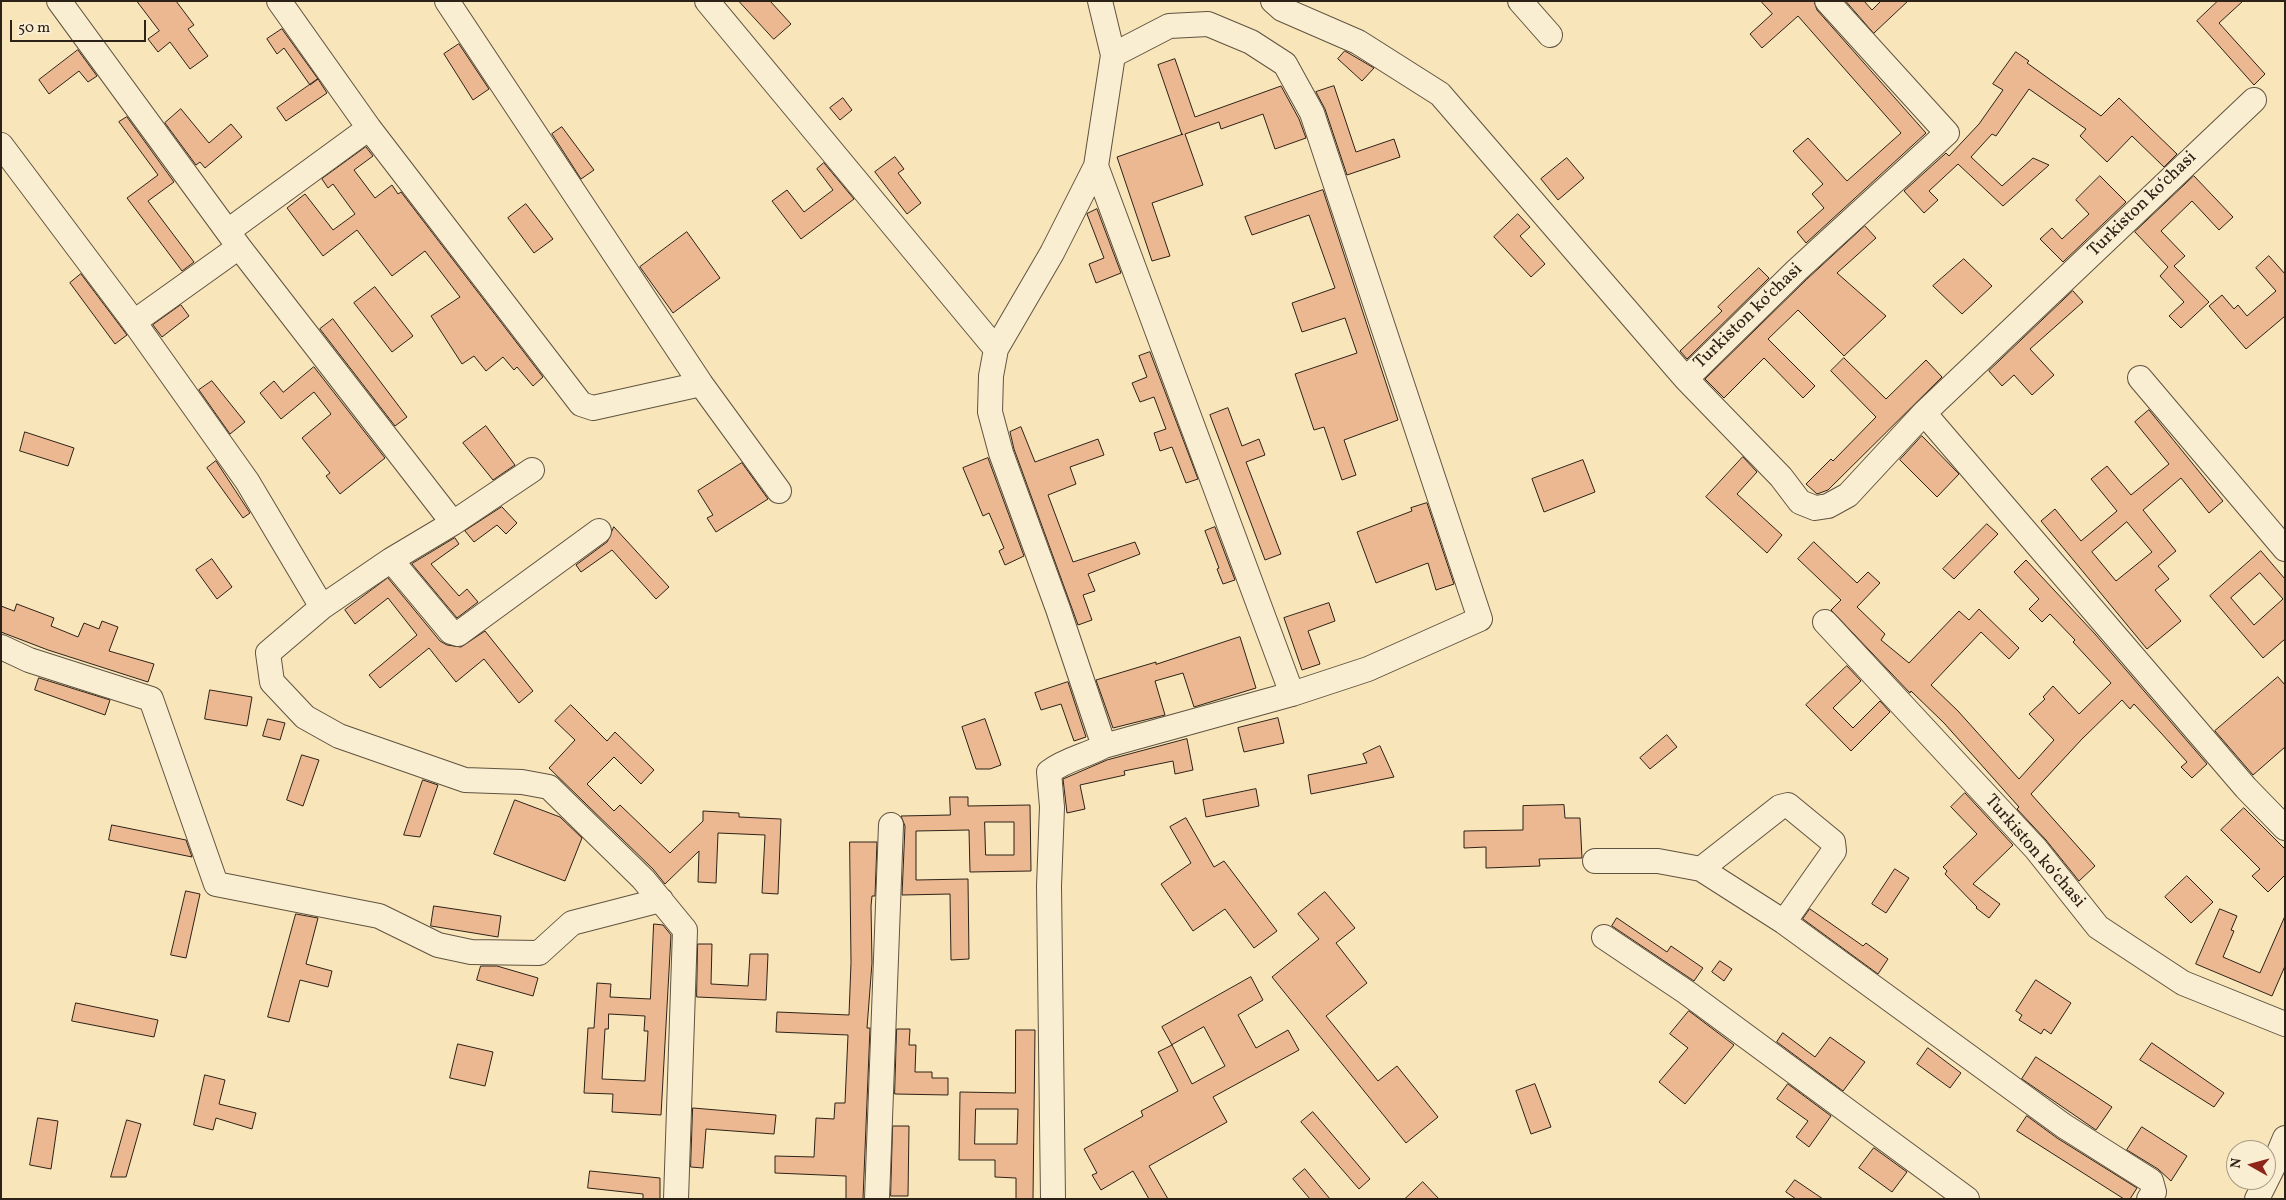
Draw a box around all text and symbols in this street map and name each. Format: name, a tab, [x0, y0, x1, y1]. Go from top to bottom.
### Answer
scale bar	[12, 10, 149, 42]
text: 50 m	[18, 18, 50, 39]
street label: Turkiston koʻchasi	[2084, 148, 2202, 262]
street label: Turkiston koʻchasi	[1690, 260, 1808, 374]
street label: Turkiston koʻchasi	[1979, 791, 2089, 913]
north arrow	[2226, 1140, 2276, 1190]
text: N	[2227, 1157, 2247, 1169]

